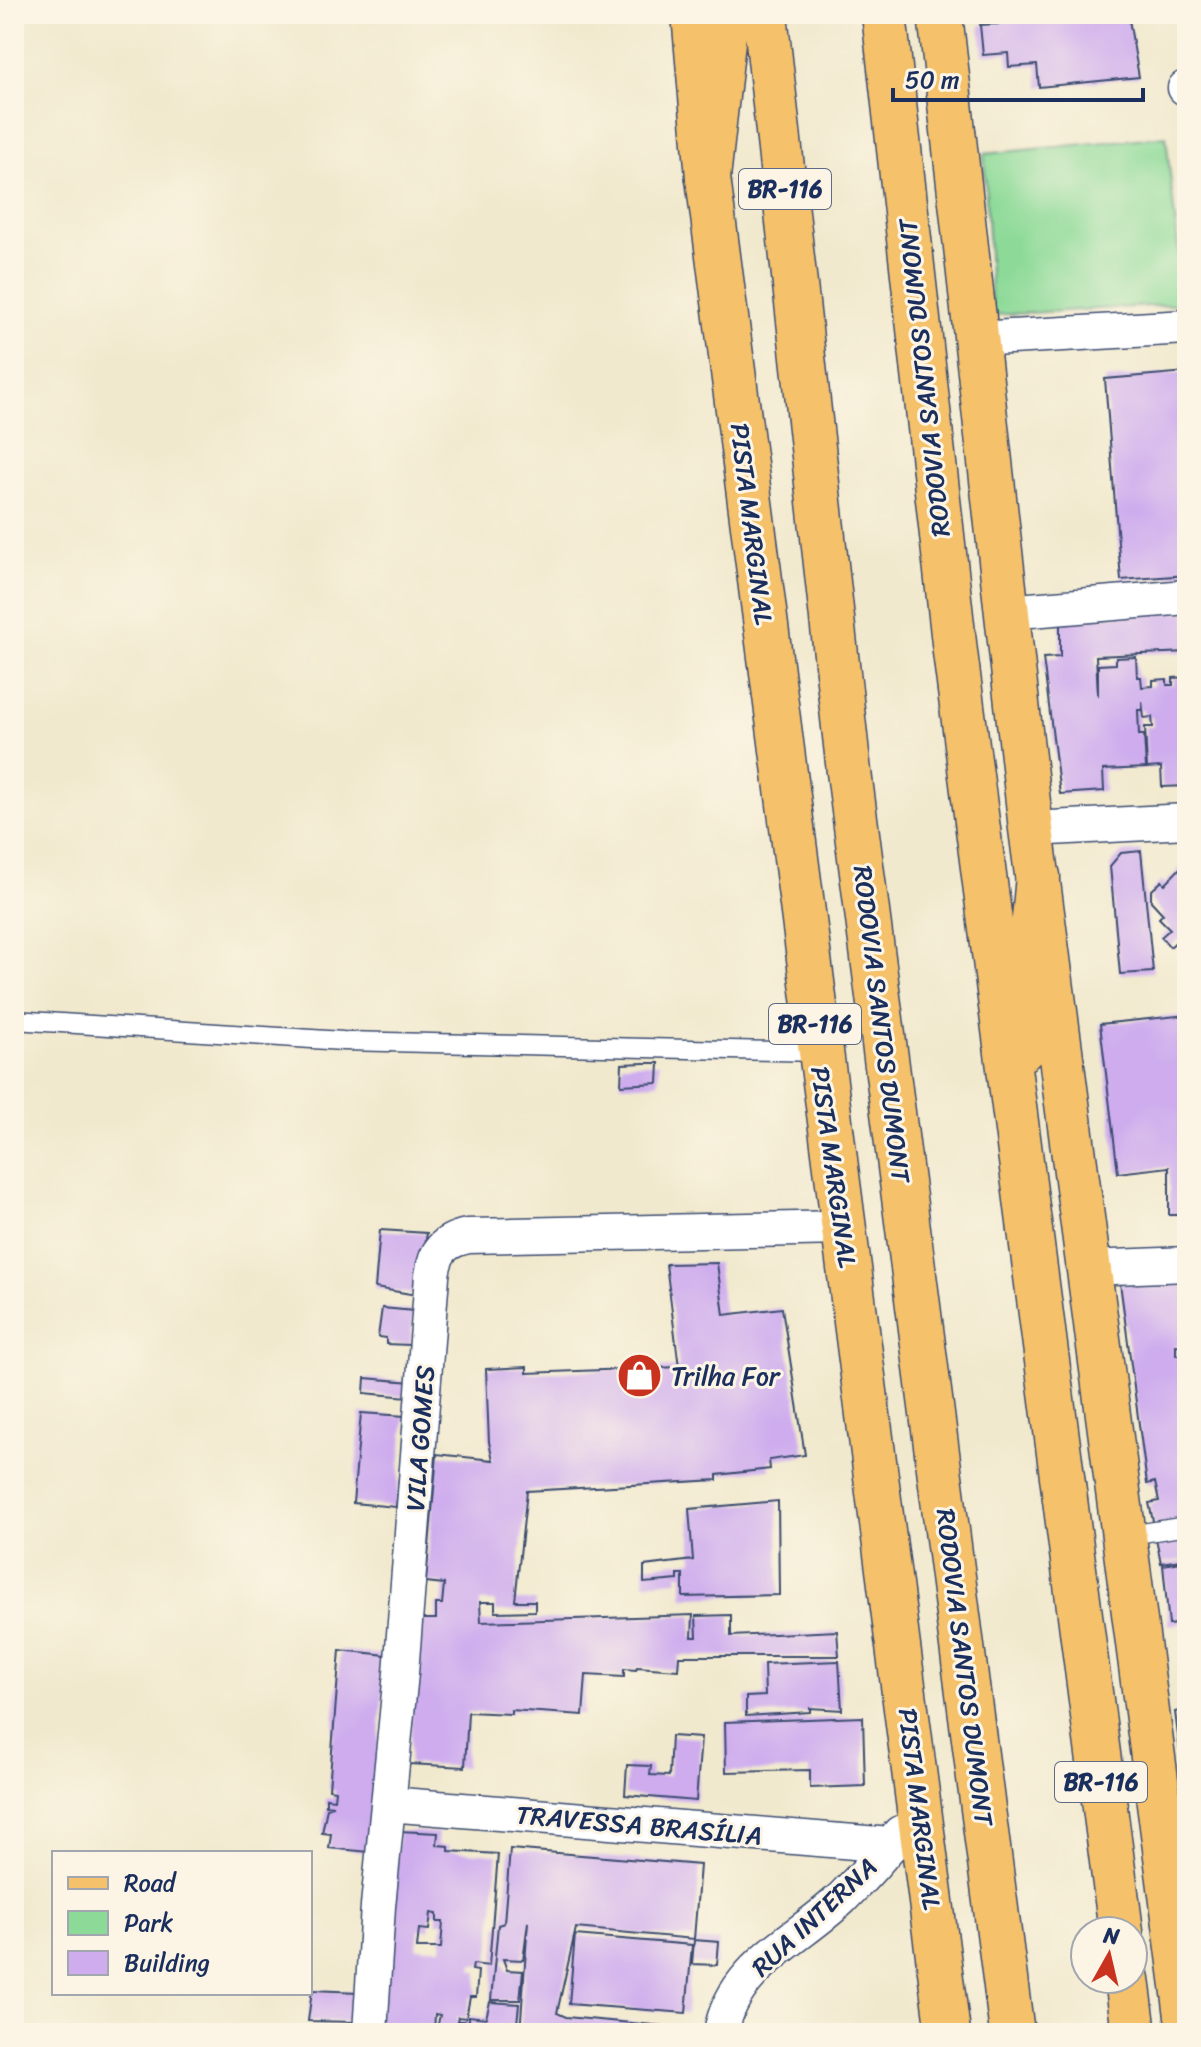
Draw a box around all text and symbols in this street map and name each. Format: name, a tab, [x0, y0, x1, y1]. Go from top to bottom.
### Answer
scale bar	[893, 52, 1143, 102]
text: 50 m	[905, 59, 960, 101]
road number: BR-116	[739, 169, 831, 209]
street label: RODOVIA SANTOS DUMONT	[884, 215, 964, 539]
street label: PISTA MARGINAL	[717, 420, 787, 628]
street label: RODOVIA SANTOS DUMONT	[840, 863, 925, 1187]
road number: BR-116	[769, 1004, 861, 1044]
street label: PISTA MARGINAL	[797, 1063, 871, 1271]
shop icon: Trilha For	[616, 1352, 664, 1400]
place label: Trilha For	[671, 1353, 781, 1399]
street label: VILA GOMES	[392, 1363, 448, 1513]
street label: RODOVIA SANTOS DUMONT	[923, 1506, 1008, 1830]
street label: PISTA MARGINAL	[885, 1705, 955, 1913]
road number: BR-116	[1055, 1762, 1147, 1802]
street label: TRAVESSA BRASÍLIA	[514, 1791, 764, 1859]
street label: RUA INTERNA	[740, 1846, 888, 1988]
legend	[52, 1851, 312, 1995]
text: Road	[124, 1862, 178, 1904]
text: Park	[124, 1902, 173, 1944]
north arrow	[1069, 1915, 1149, 1995]
text: N	[1100, 1915, 1123, 1956]
text: Building	[124, 1942, 210, 1984]

